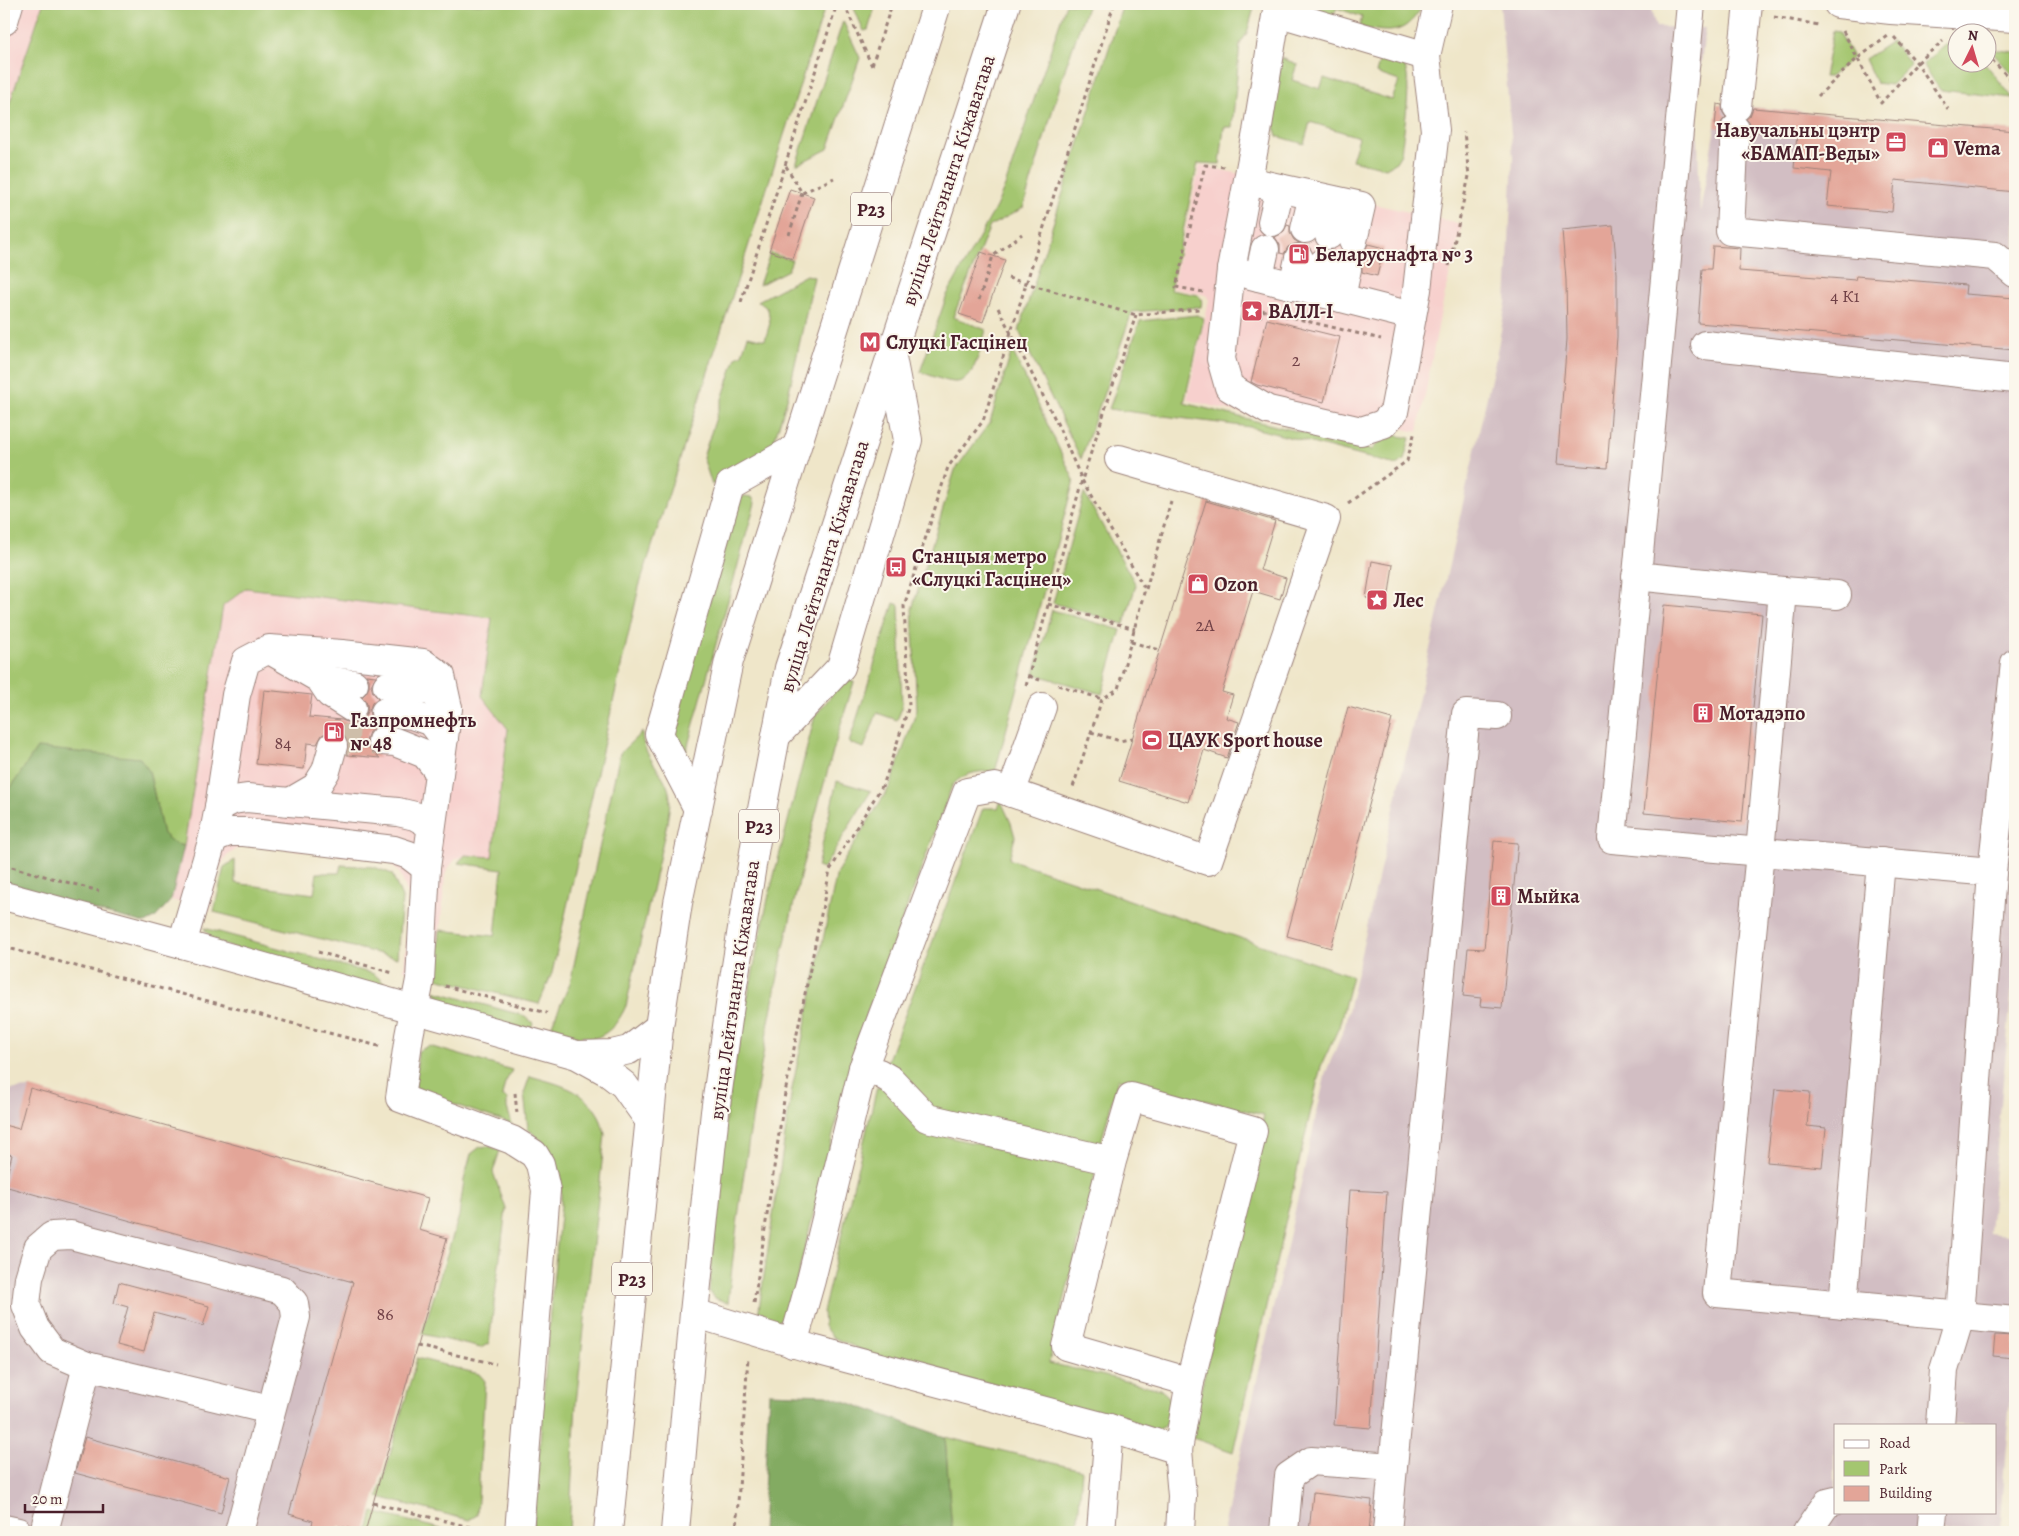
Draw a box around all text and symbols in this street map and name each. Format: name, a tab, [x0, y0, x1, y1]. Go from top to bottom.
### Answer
north arrow	[1946, 22, 1996, 72]
text: N	[1967, 26, 1979, 45]
street label: вуліца Лейтэнанта Кіжаватава	[895, 51, 1002, 309]
place label: Навучальны цэнтр «БАМАП-Веды»	[1716, 117, 1880, 167]
office icon: Навучальны цэнтр «БАМАП-Веды»	[1884, 130, 1908, 154]
place label: Vema	[1953, 135, 2001, 162]
shop icon: Vema	[1926, 136, 1950, 160]
road number: Р23	[851, 192, 891, 225]
place label: Беларуснафта № 3	[1315, 241, 1473, 268]
fuel station icon: Беларуснафта № 3	[1287, 242, 1311, 266]
house number: 4 К1	[1830, 284, 1860, 308]
place label: ВАЛЛ-І	[1268, 298, 1333, 325]
place icon: ВАЛЛ-І	[1240, 299, 1264, 323]
place label: Слуцкі Гасцінец	[886, 329, 1027, 356]
metro station icon: Слуцкі Гасцінец	[858, 330, 882, 354]
house number: 2	[1292, 348, 1301, 372]
street label: вуліца Лейтэнанта Кіжаватава	[773, 436, 876, 696]
place label: Станцыя метро «Слуцкі Гасцінец»	[912, 543, 1071, 593]
bus stop icon: Станцыя метро «Слуцкі Гасцінец»	[884, 555, 908, 579]
place label: Ozon	[1214, 571, 1258, 598]
shop icon: Ozon	[1186, 572, 1210, 596]
place label: Лес	[1393, 587, 1424, 614]
place icon: Лес	[1365, 588, 1389, 612]
house number: 2А	[1195, 613, 1215, 637]
place label: Мотадэпо	[1719, 700, 1805, 727]
building icon: Мотадэпо	[1691, 701, 1715, 725]
place label: Газпромнефть № 48	[350, 707, 476, 757]
fuel station icon: Газпромнефть № 48	[322, 720, 346, 744]
place label: ЦАУК Sport house	[1168, 727, 1323, 754]
sports icon: ЦАУК Sport house	[1140, 728, 1164, 752]
house number: 84	[275, 731, 291, 755]
road number: Р23	[739, 809, 779, 842]
street label: вуліца Лейтэнанта Кіжаватава	[703, 858, 766, 1122]
place label: Мыйка	[1517, 883, 1580, 910]
building icon: Мыйка	[1489, 884, 1513, 908]
road number: Р23	[612, 1262, 652, 1296]
house number: 86	[376, 1302, 394, 1326]
legend	[1834, 1424, 1996, 1514]
text: Road	[1879, 1433, 1911, 1453]
text: Park	[1879, 1459, 1908, 1479]
scale bar	[25, 1481, 102, 1513]
text: Building	[1879, 1483, 1932, 1503]
text: 20 m	[32, 1489, 63, 1509]

